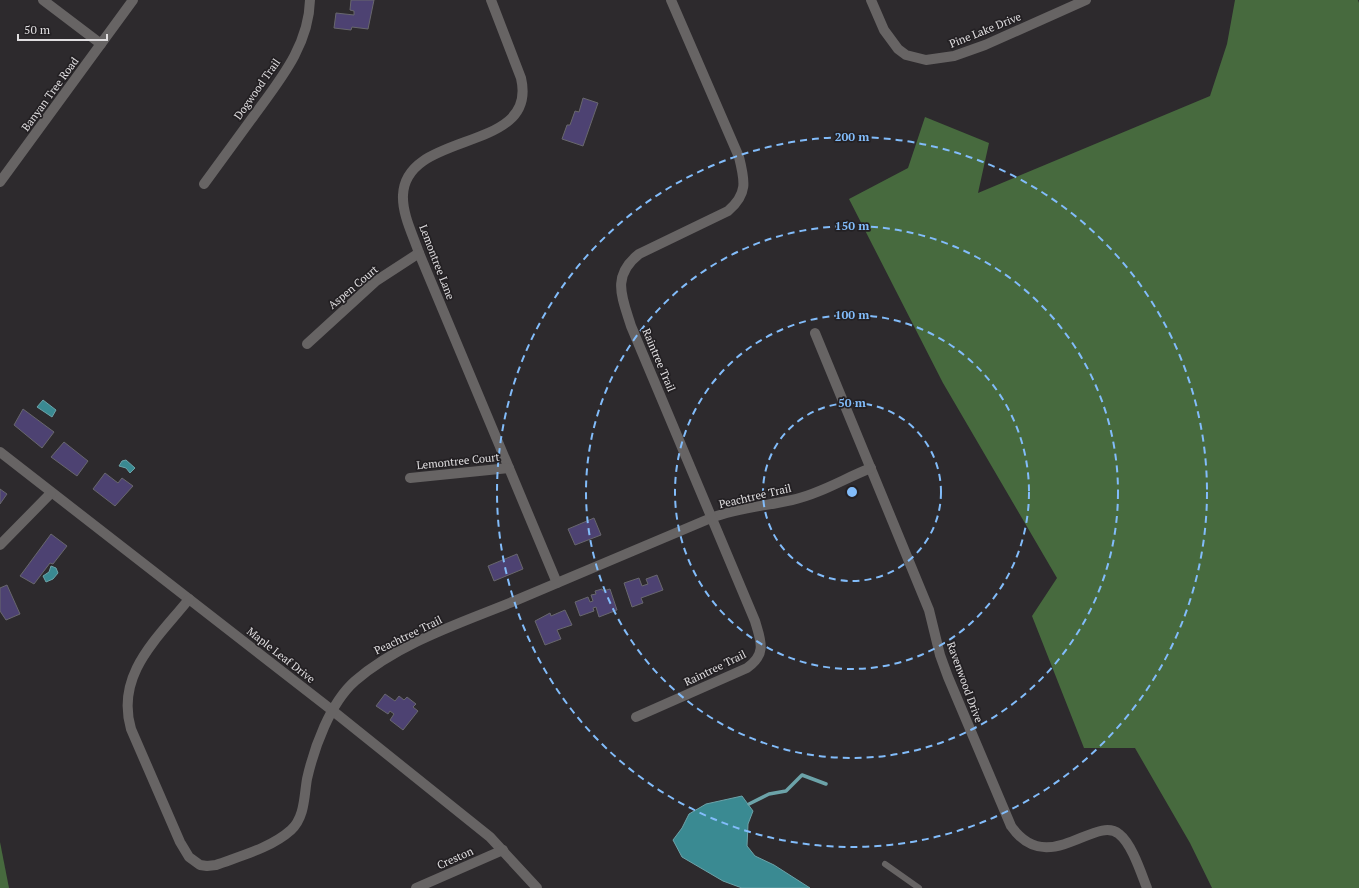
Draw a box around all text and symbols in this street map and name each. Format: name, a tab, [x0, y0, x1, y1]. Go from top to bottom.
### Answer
street label: Pine Lake Drive	[947, 9, 1023, 51]
scale bar	[18, 16, 107, 42]
text: 50 m	[24, 22, 51, 37]
street label: Banyan Tree Road	[18, 54, 82, 134]
street label: Dogwood Trail	[231, 56, 283, 122]
text: 200 m	[835, 129, 869, 144]
text: 150 m	[835, 218, 869, 233]
street label: Lemontree Lane	[416, 222, 458, 302]
street label: Aspen Court	[325, 262, 381, 312]
text: 100 m	[835, 307, 869, 322]
street label: Raintree Trail	[639, 326, 679, 394]
text: 50 m	[838, 395, 866, 410]
street label: Lemontree Court	[416, 450, 500, 472]
street label: Peachtree Trail	[717, 481, 793, 511]
centre of rings	[845, 485, 859, 499]
street label: Peachtree Trail	[372, 613, 444, 657]
street label: Maple Leaf Drive	[244, 624, 318, 686]
street label: Ravenwood Drive	[944, 640, 986, 725]
street label: Raintree Trail	[682, 647, 748, 689]
street label: Creston	[435, 844, 476, 872]

